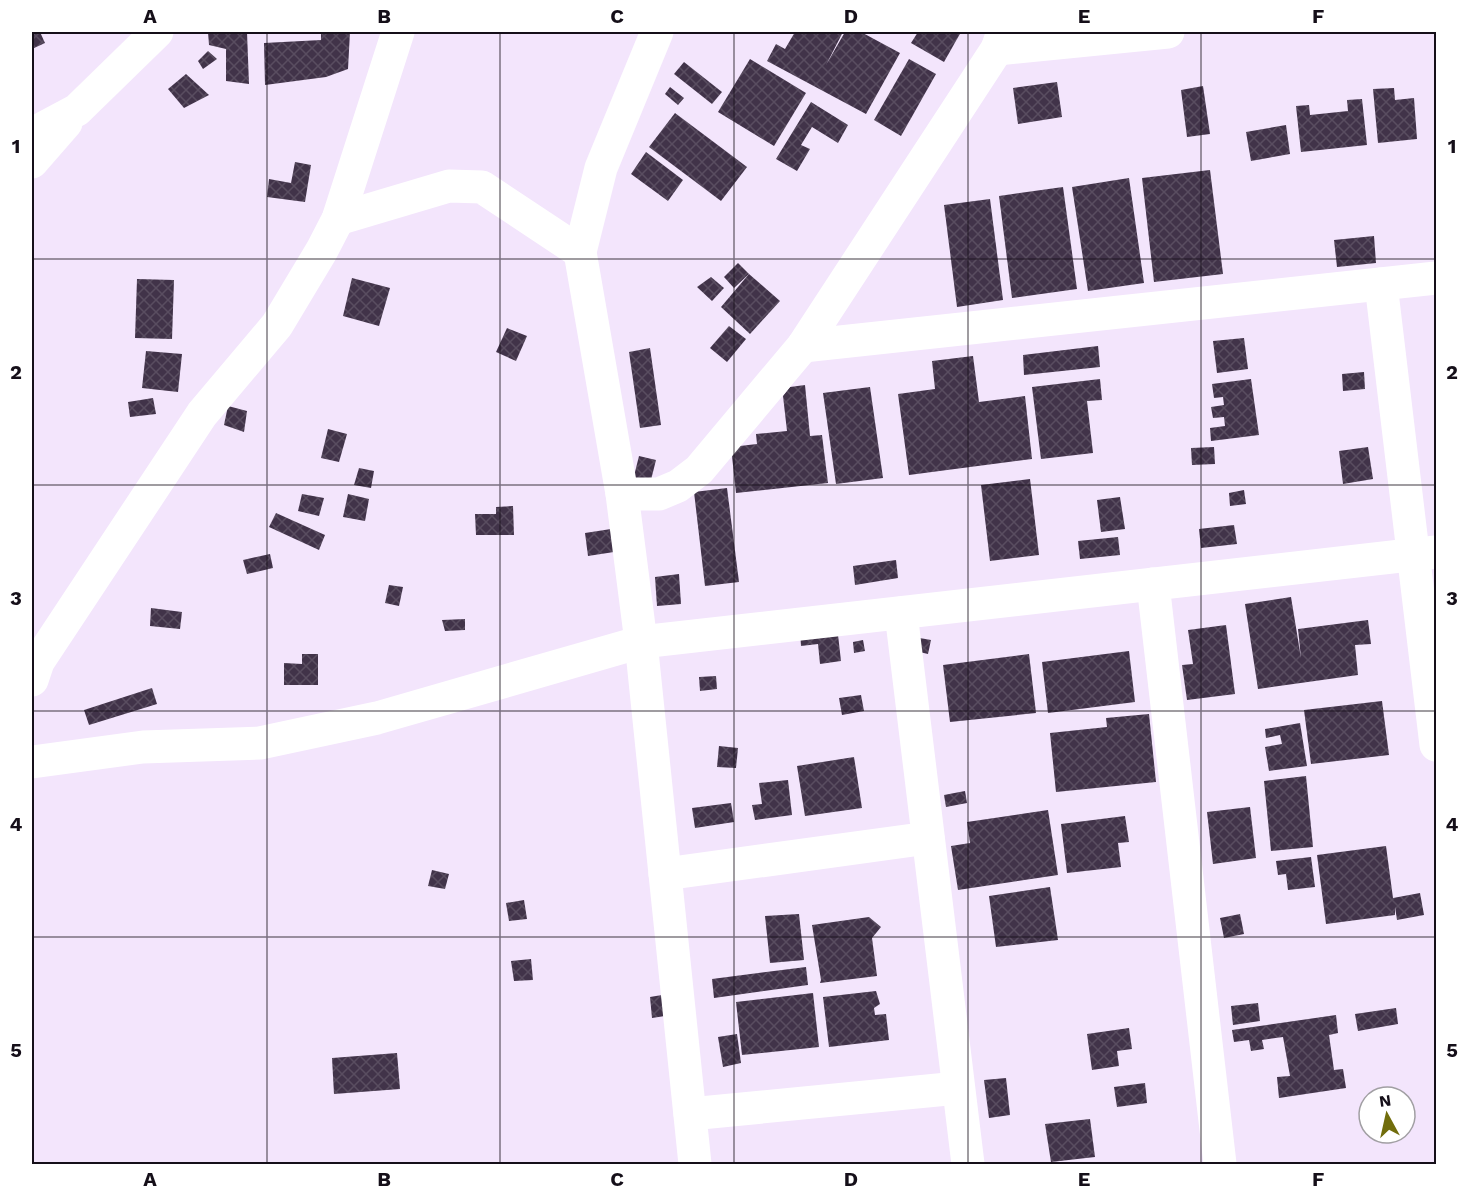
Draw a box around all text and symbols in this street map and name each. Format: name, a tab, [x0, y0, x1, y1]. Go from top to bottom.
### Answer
text: A	[143, 4, 157, 28]
text: B	[377, 4, 391, 28]
text: C	[610, 4, 624, 28]
text: D	[844, 4, 858, 28]
text: E	[1078, 4, 1090, 28]
text: F	[1312, 4, 1324, 28]
text: 1	[12, 134, 20, 158]
text: 1	[1448, 134, 1456, 158]
text: 2	[10, 360, 22, 384]
text: 2	[1446, 360, 1458, 384]
text: 3	[10, 586, 22, 610]
text: 3	[1446, 586, 1458, 610]
text: 4	[10, 812, 23, 836]
text: 4	[1446, 812, 1459, 836]
text: 5	[10, 1038, 22, 1062]
text: 5	[1446, 1038, 1458, 1062]
north arrow	[1357, 1085, 1417, 1145]
text: N	[1378, 1090, 1392, 1111]
text: A	[143, 1167, 157, 1191]
text: B	[377, 1167, 391, 1191]
text: C	[610, 1167, 624, 1191]
text: D	[844, 1167, 858, 1191]
text: E	[1078, 1167, 1090, 1191]
text: F	[1312, 1167, 1324, 1191]

